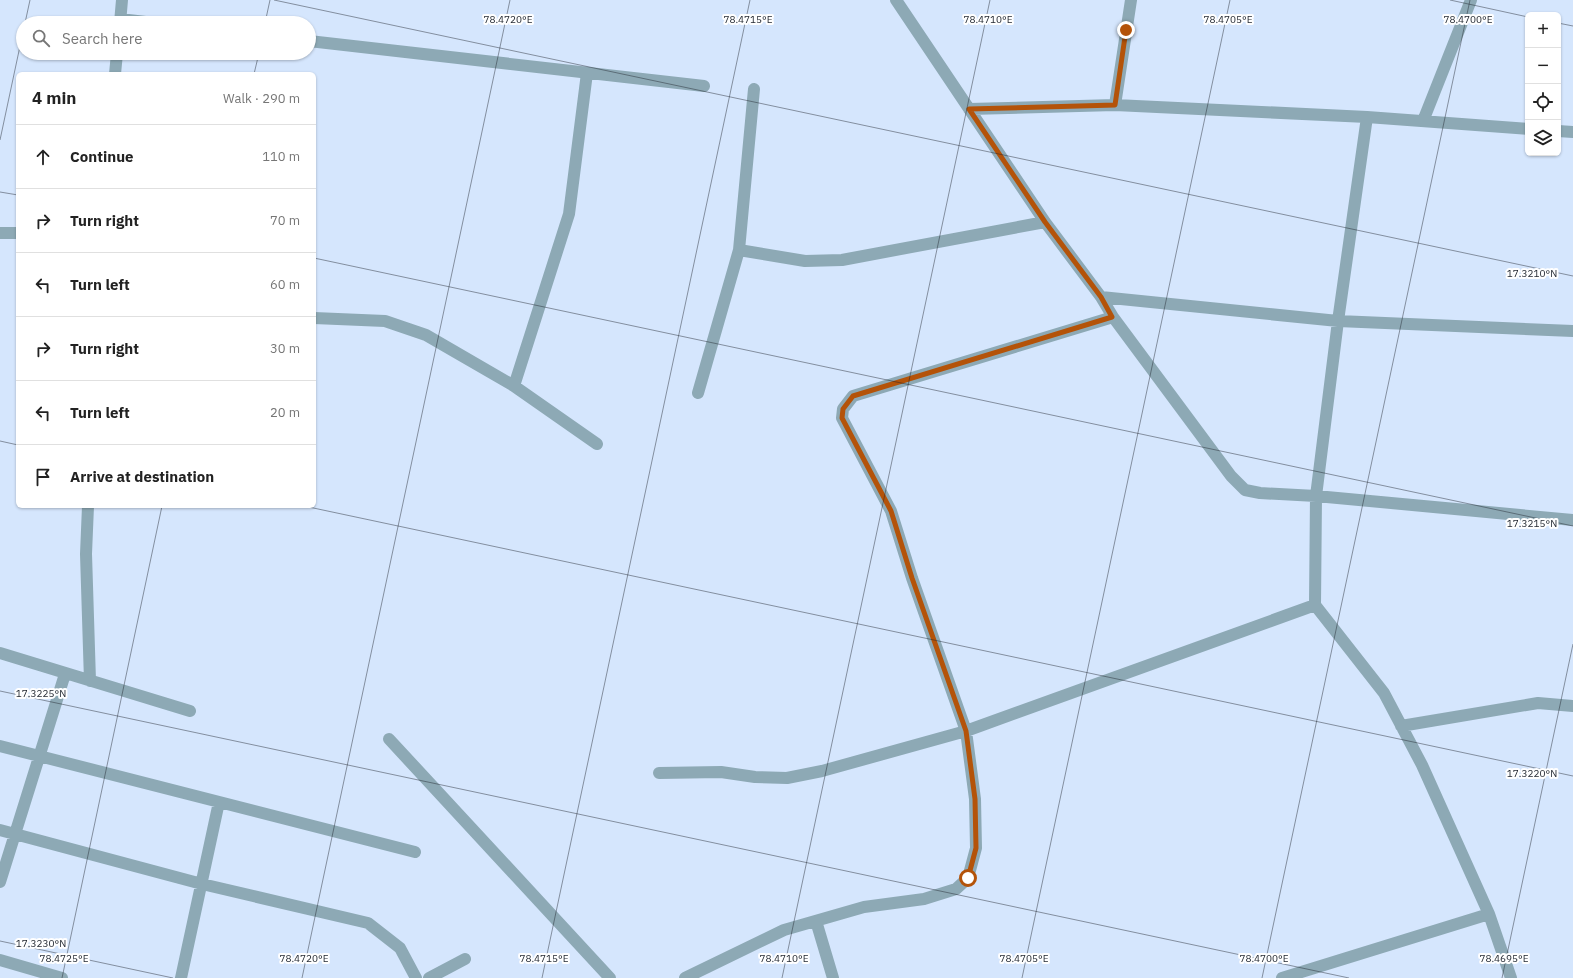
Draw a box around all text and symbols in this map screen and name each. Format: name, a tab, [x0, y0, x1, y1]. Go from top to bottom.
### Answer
map controls	[1525, 12, 1561, 156]
button: +	[1525, 12, 1561, 48]
text: 78.4720°E	[483, 13, 533, 26]
text: 78.4715°E	[723, 13, 773, 26]
text: 78.4710°E	[963, 13, 1013, 26]
text: 78.4705°E	[1203, 13, 1253, 26]
text: 78.4700°E	[1443, 13, 1493, 26]
search box	[16, 16, 316, 60]
route end	[1117, 21, 1135, 39]
icon: search	[30, 27, 52, 49]
text: Search here	[62, 29, 142, 48]
button: −	[1525, 48, 1561, 84]
button: locate	[1525, 84, 1561, 120]
text: 4 min	[32, 87, 76, 109]
text: Walk · 290 m	[223, 90, 300, 107]
button: layers	[1525, 120, 1561, 156]
icon: ahead	[32, 146, 54, 168]
text: Continue	[70, 147, 134, 166]
text: 110 m	[262, 148, 300, 165]
icon: right	[32, 210, 54, 232]
text: Turn right	[70, 211, 139, 230]
text: 70 m	[270, 212, 300, 229]
text: 17.3210°N	[1507, 267, 1557, 280]
icon: left	[32, 274, 54, 296]
text: Turn left	[70, 275, 130, 294]
text: 60 m	[270, 276, 300, 293]
icon: right	[32, 338, 54, 360]
text: Turn right	[70, 339, 139, 358]
text: 30 m	[270, 340, 300, 357]
icon: left	[32, 402, 54, 424]
text: Turn left	[70, 403, 130, 422]
text: 20 m	[270, 404, 300, 421]
icon: arrive	[32, 466, 54, 488]
text: Arrive at destination	[70, 467, 214, 486]
text: 17.3215°N	[1507, 517, 1557, 530]
text: 17.3225°N	[16, 687, 66, 700]
text: 17.3220°N	[1507, 767, 1557, 780]
route start	[959, 869, 977, 887]
text: 17.3230°N	[16, 937, 66, 950]
text: 78.4725°E	[39, 952, 89, 965]
text: 78.4720°E	[279, 952, 329, 965]
text: 78.4715°E	[519, 952, 569, 965]
text: 78.4710°E	[759, 952, 809, 965]
text: 78.4705°E	[999, 952, 1049, 965]
text: 78.4700°E	[1239, 952, 1289, 965]
text: 78.4695°E	[1479, 952, 1529, 965]

